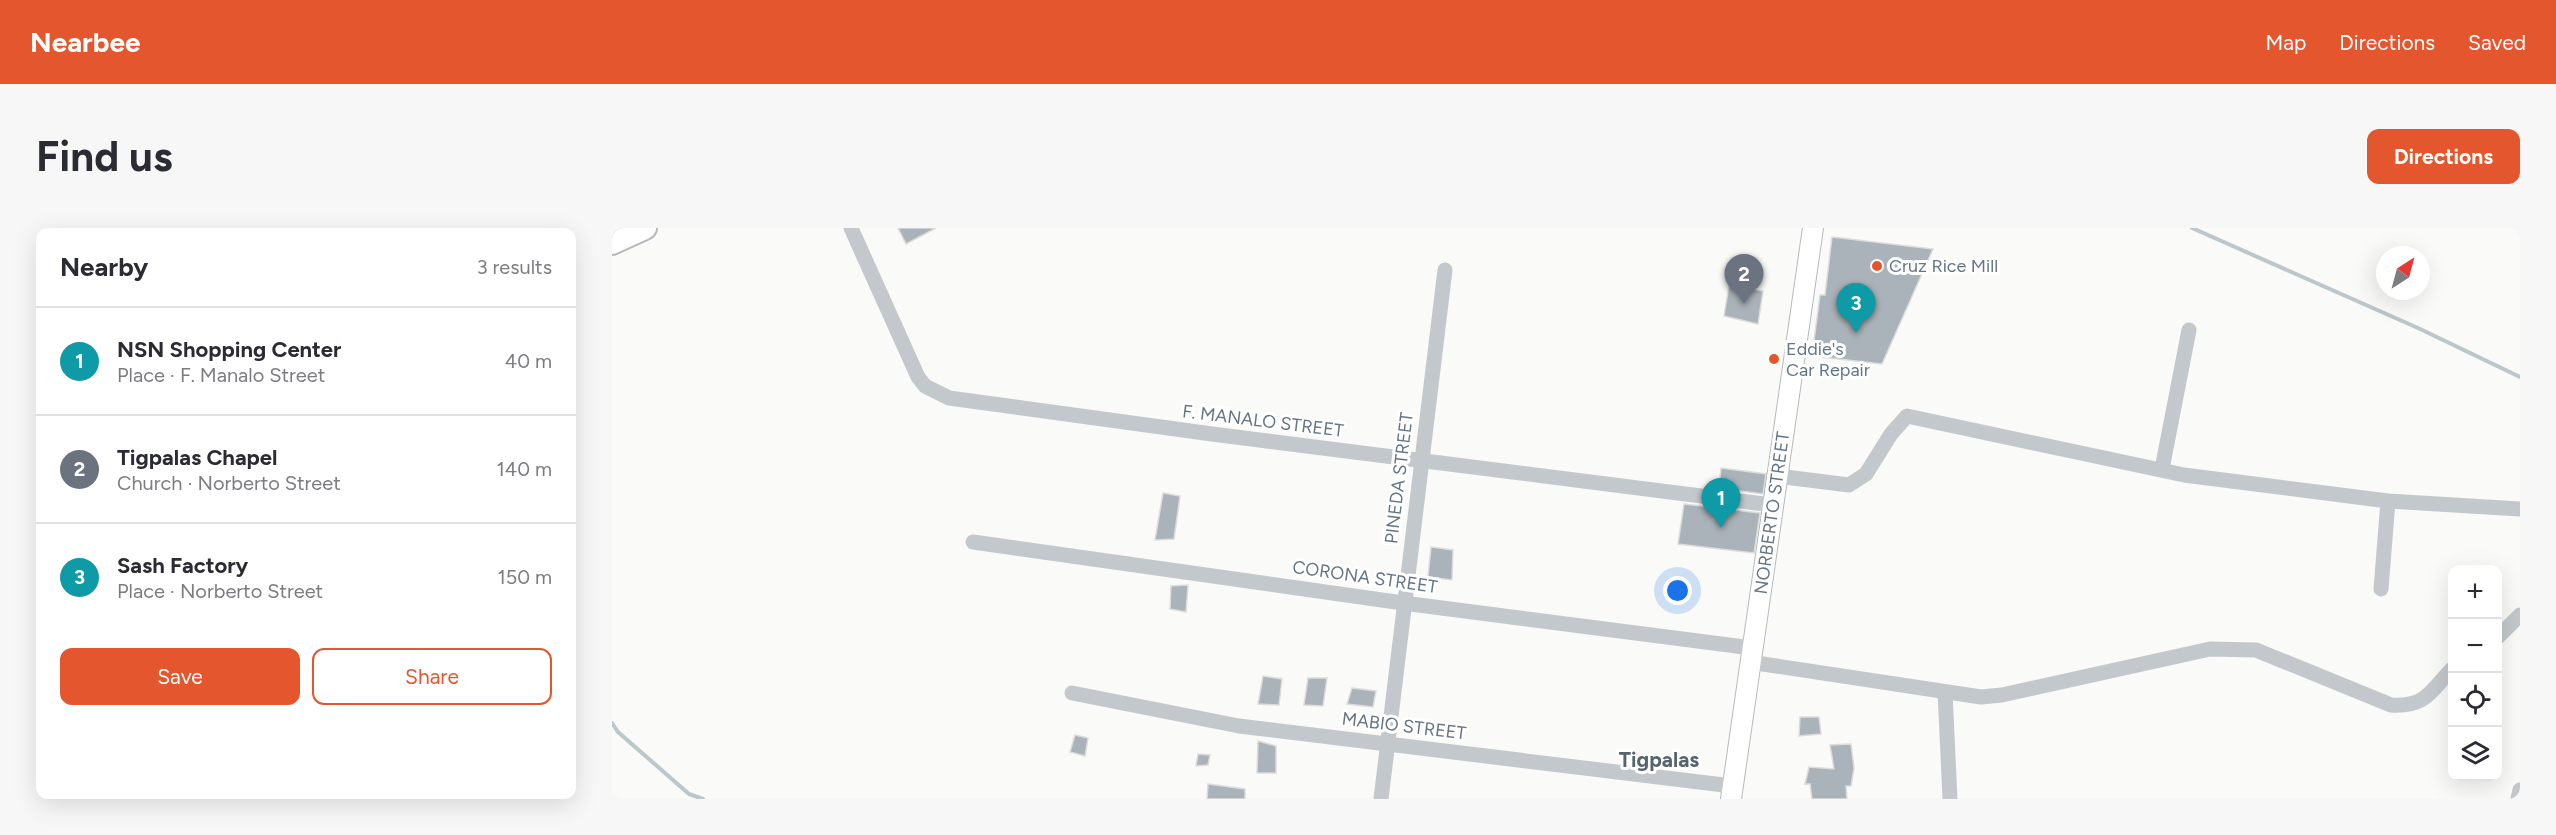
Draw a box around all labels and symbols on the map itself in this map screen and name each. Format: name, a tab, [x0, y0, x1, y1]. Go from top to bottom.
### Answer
north arrow	[2376, 246, 2430, 300]
pin: 2	[1724, 254, 1764, 304]
place label: Cruz Rice Mill	[1889, 255, 1998, 277]
marker: Cruz Rice Mill	[1870, 259, 1884, 273]
pin: 3	[1836, 284, 1876, 333]
place label: Eddie's Car Repair	[1786, 338, 1870, 381]
marker: Eddie's Car Repair	[1767, 352, 1781, 366]
street label: F. MANALO STREET	[1181, 400, 1345, 442]
street label: PINEDA STREET	[1380, 411, 1418, 545]
street label: NORBERTO STREET	[1750, 430, 1794, 596]
pin: 1	[1702, 478, 1740, 528]
street label: CORONA STREET	[1291, 556, 1439, 598]
your location	[1663, 576, 1692, 605]
street label: MABIO STREET	[1341, 707, 1468, 745]
district label: Tigpalas	[1619, 747, 1699, 772]

